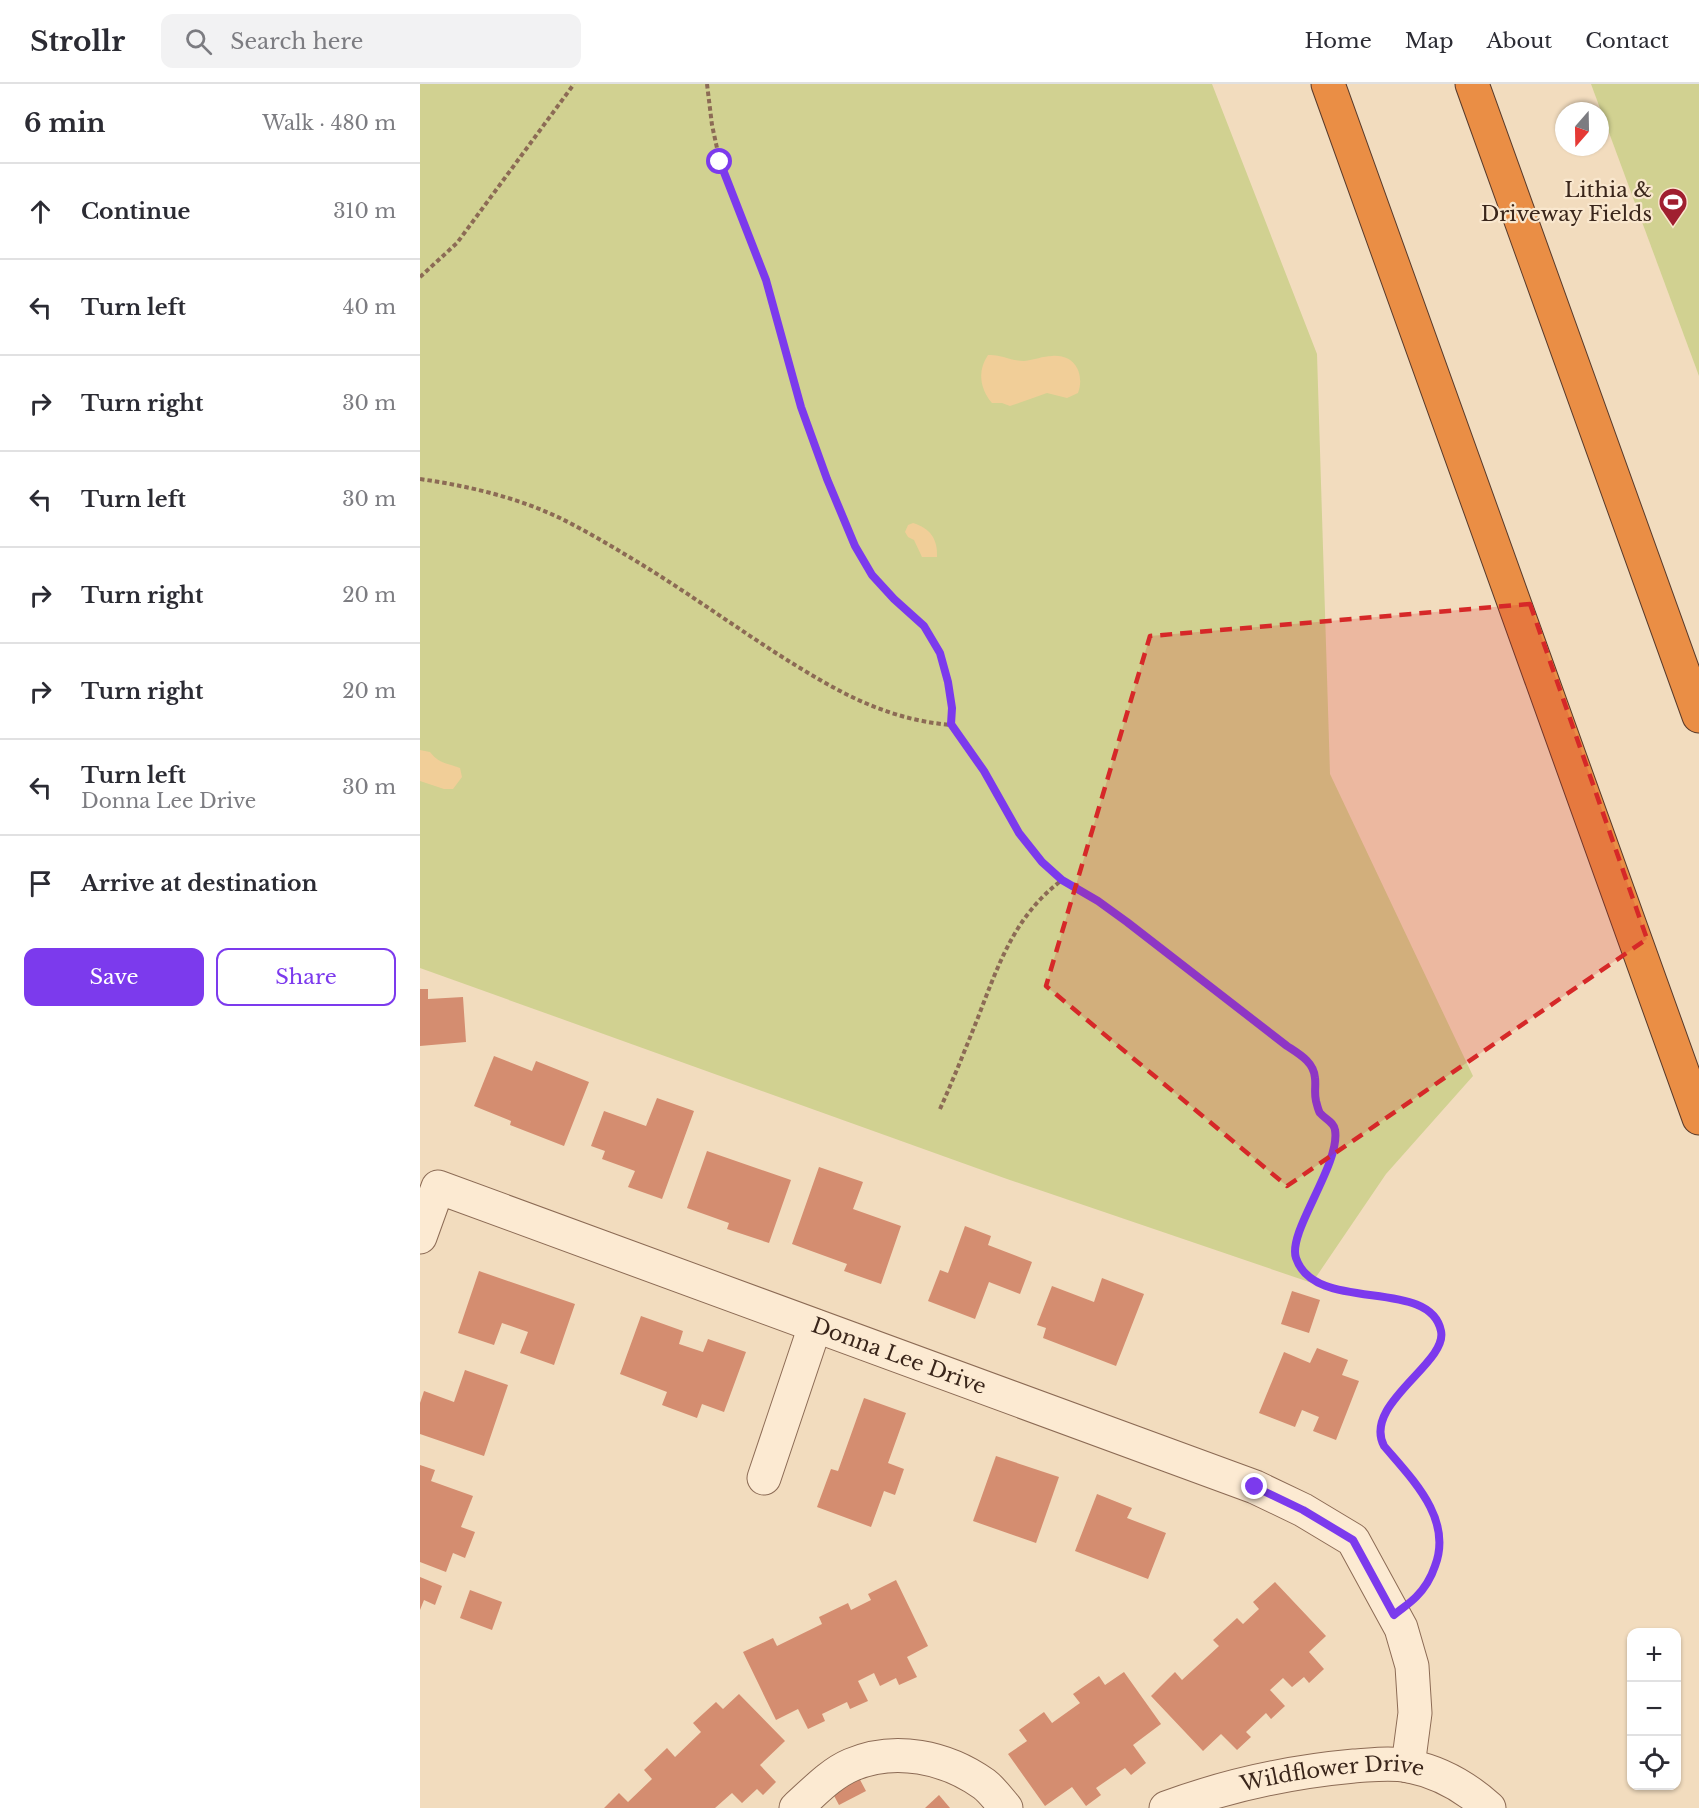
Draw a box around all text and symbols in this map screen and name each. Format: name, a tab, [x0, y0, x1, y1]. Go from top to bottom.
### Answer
search box	[161, 14, 581, 68]
text: Strollr	[30, 24, 125, 59]
icon: search	[182, 25, 215, 58]
text: Search here	[230, 28, 363, 55]
text: Home	[1305, 28, 1372, 54]
text: Map	[1405, 28, 1453, 54]
text: About	[1486, 28, 1552, 54]
text: Contact	[1585, 28, 1669, 54]
north arrow	[1555, 102, 1609, 156]
text: 6 min	[24, 107, 105, 139]
text: Walk · 480 m	[262, 111, 396, 135]
route start	[706, 148, 732, 174]
place label: Lithia & Driveway Fields	[1481, 177, 1652, 227]
sports icon: Lithia & Driveway Fields	[1657, 186, 1689, 228]
icon: ahead	[24, 195, 57, 228]
text: Continue	[81, 198, 190, 225]
text: 310 m	[333, 199, 396, 223]
icon: left	[24, 291, 57, 324]
text: Turn left	[81, 294, 186, 321]
text: 40 m	[343, 295, 396, 319]
icon: right	[24, 387, 57, 420]
text: Turn right	[81, 390, 203, 417]
text: 30 m	[342, 391, 396, 415]
icon: left	[24, 483, 57, 516]
text: Turn left	[81, 486, 186, 513]
text: 30 m	[342, 487, 396, 511]
icon: right	[24, 579, 57, 612]
text: Turn right	[81, 582, 203, 609]
text: 20 m	[342, 583, 396, 607]
icon: right	[24, 675, 57, 708]
text: Turn right	[81, 678, 203, 705]
text: 20 m	[342, 679, 396, 703]
text: Turn left	[81, 762, 186, 789]
icon: left	[24, 771, 57, 804]
text: 30 m	[342, 775, 396, 799]
text: Donna Lee Drive	[81, 789, 256, 813]
icon: arrive	[24, 867, 57, 900]
text: Arrive at destination	[81, 870, 318, 897]
button: Save	[24, 948, 204, 1006]
button: Share	[216, 948, 396, 1006]
street label: Donna Lee Drive	[808, 1312, 990, 1400]
route end	[1241, 1473, 1267, 1499]
map controls	[1627, 1628, 1681, 1790]
button: +	[1627, 1628, 1681, 1682]
button: −	[1627, 1682, 1681, 1736]
button: locate	[1627, 1736, 1681, 1790]
street label: Wildflower Drive	[1237, 1751, 1427, 1798]

